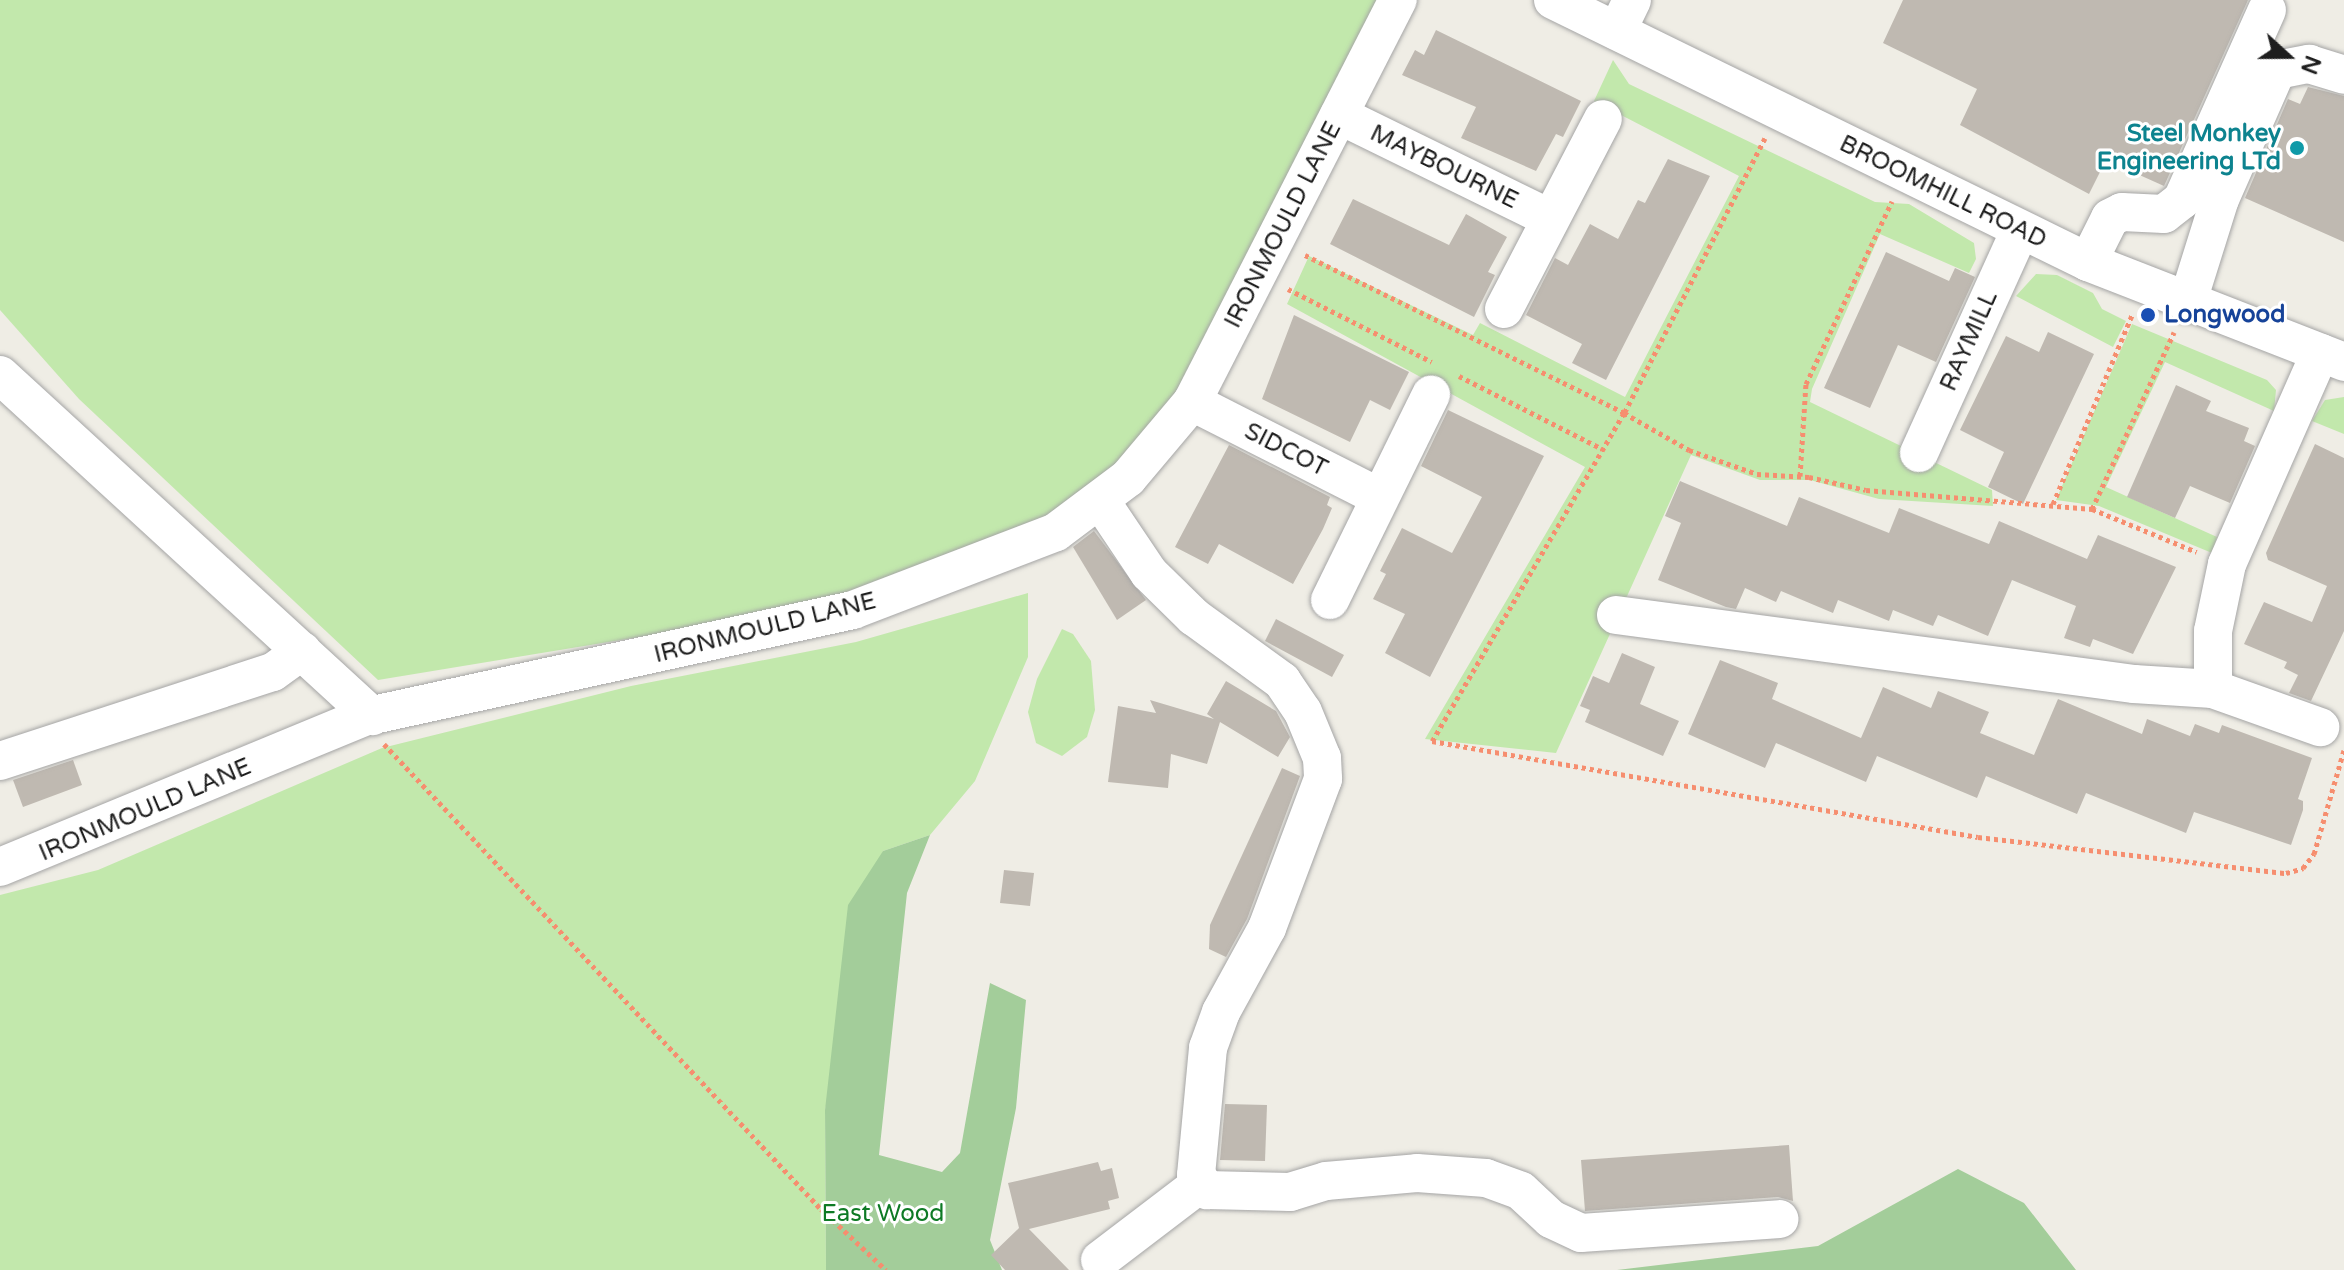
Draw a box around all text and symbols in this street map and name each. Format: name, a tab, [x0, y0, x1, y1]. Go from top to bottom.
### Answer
north arrow	[2248, 16, 2328, 96]
text: N	[2295, 52, 2326, 78]
street label: IRONMOULD LANE	[1219, 117, 1347, 333]
street label: MAYBOURNE	[1365, 119, 1523, 215]
place label: Steel Monkey Engineering LTd	[2097, 120, 2281, 176]
street label: BROOMHILL ROAD	[1835, 129, 2051, 255]
marker: Steel Monkey Engineering LTd	[2288, 139, 2306, 157]
street label: RAYMILL	[1934, 286, 2004, 396]
place label: Longwood	[2164, 301, 2285, 329]
marker: Longwood	[2139, 306, 2157, 324]
street label: SIDCOT	[1240, 417, 1332, 483]
street label: IRONMOULD LANE	[651, 587, 879, 669]
street label: IRONMOULD LANE	[35, 752, 255, 868]
park label: East Wood	[822, 1200, 944, 1228]

